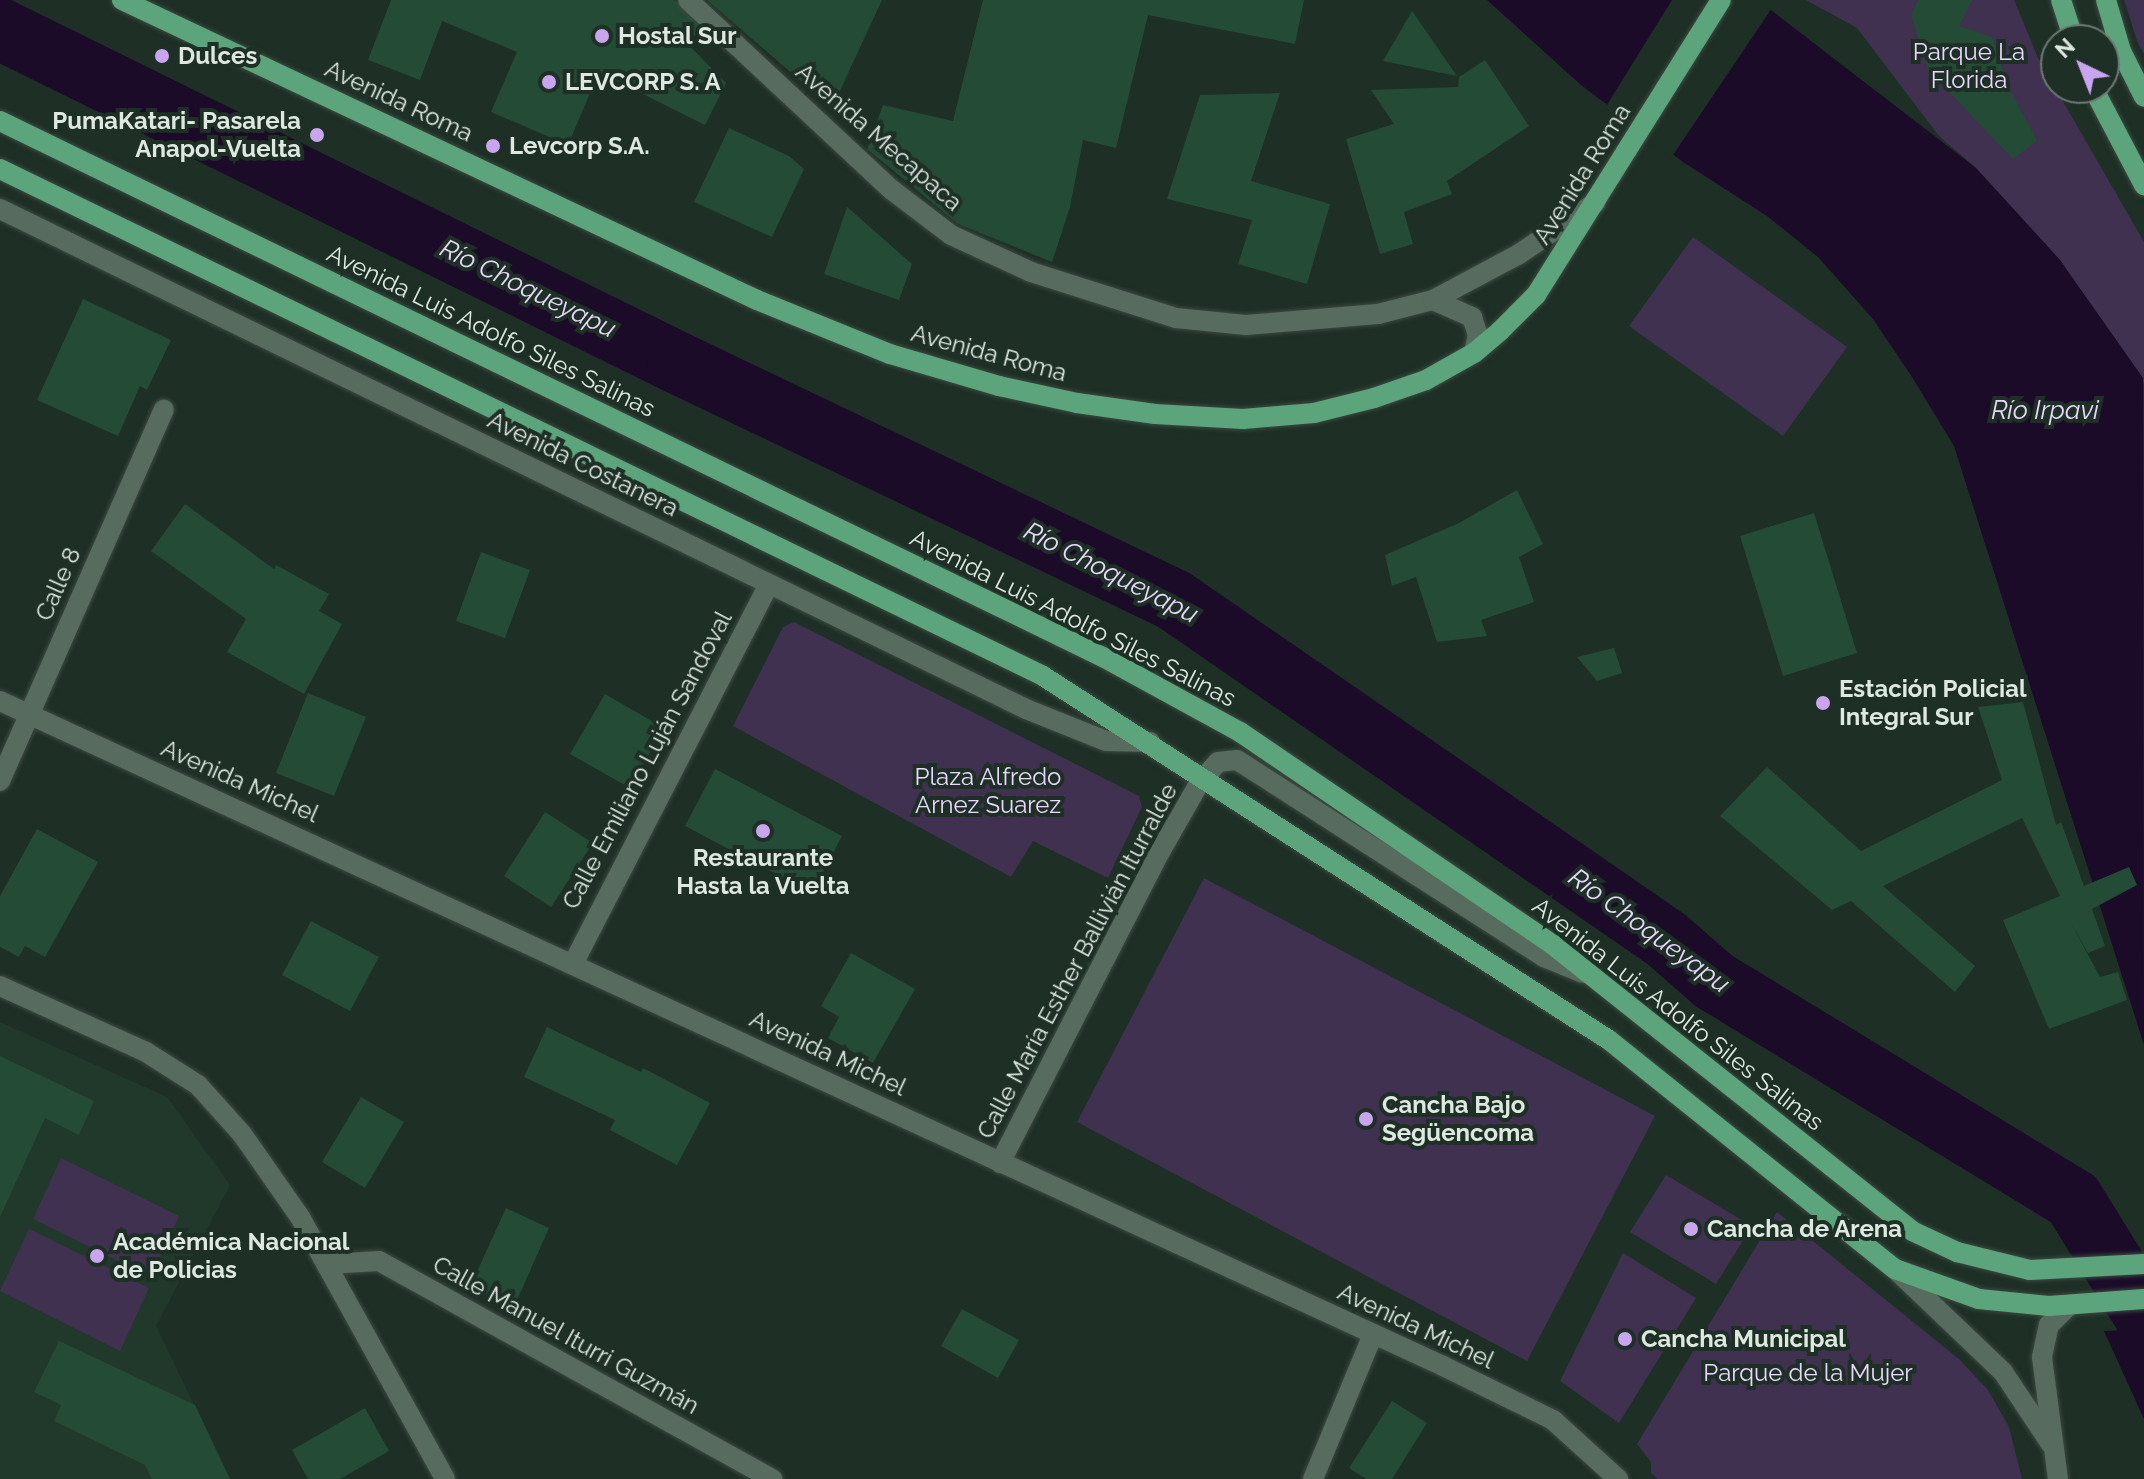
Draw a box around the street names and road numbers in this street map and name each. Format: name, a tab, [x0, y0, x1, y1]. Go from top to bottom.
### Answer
street label: Avenida Roma	[320, 54, 478, 148]
street label: Avenida Mecapaca	[790, 57, 968, 217]
street label: Avenida Roma	[1527, 99, 1637, 249]
street label: Avenida Luis Adolfo Siles Salinas	[322, 239, 660, 423]
street label: Avenida Roma	[908, 318, 1070, 388]
street label: Avenida Costanera	[483, 405, 683, 523]
street label: Avenida Luis Adolfo Siles Salinas	[905, 523, 1241, 713]
street label: Calle 8	[29, 543, 87, 625]
street label: Calle Emiliano Luján Sandoval	[556, 606, 738, 914]
street label: Avenida Michel	[157, 733, 323, 829]
street label: Calle María Esther Ballivián Iturralde	[971, 778, 1183, 1144]
street label: Avenida Luis Adolfo Siles Salinas	[1526, 891, 1830, 1137]
street label: Avenida Michel	[745, 1004, 911, 1102]
street label: Calle Manuel Iturri Guzmán	[428, 1250, 704, 1420]
street label: Avenida Michel	[1333, 1277, 1499, 1375]

